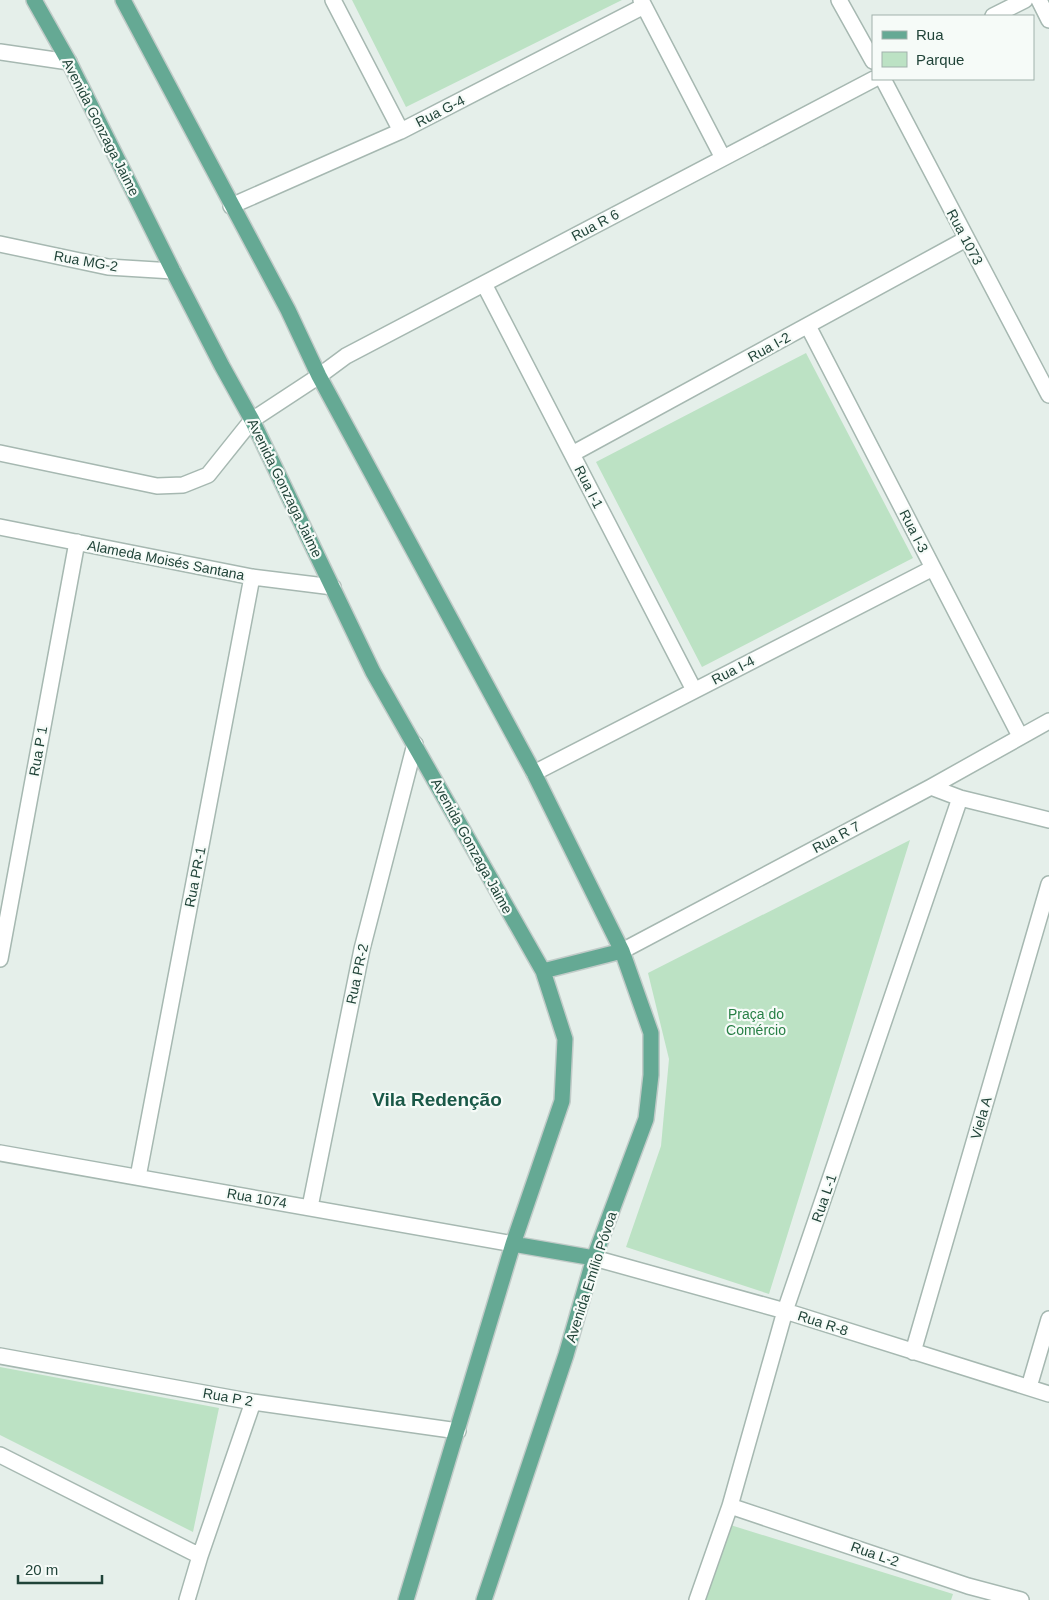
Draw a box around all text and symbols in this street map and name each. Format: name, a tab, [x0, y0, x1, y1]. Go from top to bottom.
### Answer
legend	[872, 15, 1034, 80]
text: Rua	[916, 26, 944, 43]
text: Parque	[916, 51, 964, 68]
street label: Avenida Gonzaga Jaime	[59, 56, 143, 199]
street label: Rua G-4	[413, 92, 467, 130]
street label: Rua R 6	[569, 206, 622, 244]
street label: Rua 1073	[944, 206, 986, 268]
street label: Rua MG-2	[53, 248, 119, 275]
street label: Rua I-2	[745, 329, 793, 365]
street label: Avenida Gonzaga Jaime	[244, 416, 326, 560]
street label: Rua I-1	[571, 463, 607, 511]
street label: Rua I-3	[896, 507, 932, 555]
street label: Alameda Moisés Santana	[86, 537, 246, 583]
street label: Rua I-4	[709, 652, 757, 688]
street label: Rua P 1	[26, 725, 50, 777]
street label: Avenida Gonzaga Jaime	[428, 776, 516, 917]
street label: Rua R 7	[810, 818, 863, 856]
street label: Rua PR-1	[181, 845, 209, 909]
street label: Rua PR-2	[343, 942, 371, 1006]
park label: Praça do Comércio	[726, 1006, 786, 1038]
district label: Vila Redenção	[372, 1089, 502, 1110]
street label: Viela A	[967, 1094, 995, 1141]
street label: Rua L-1	[808, 1172, 840, 1224]
street label: Rua 1074	[226, 1185, 288, 1211]
street label: Avenida Emílio Póvoa	[562, 1209, 620, 1344]
street label: Rua R-8	[796, 1307, 850, 1339]
street label: Rua P 2	[202, 1385, 254, 1409]
street label: Rua L-2	[849, 1538, 901, 1570]
scale bar	[18, 1552, 101, 1584]
text: 20 m	[25, 1561, 58, 1578]

